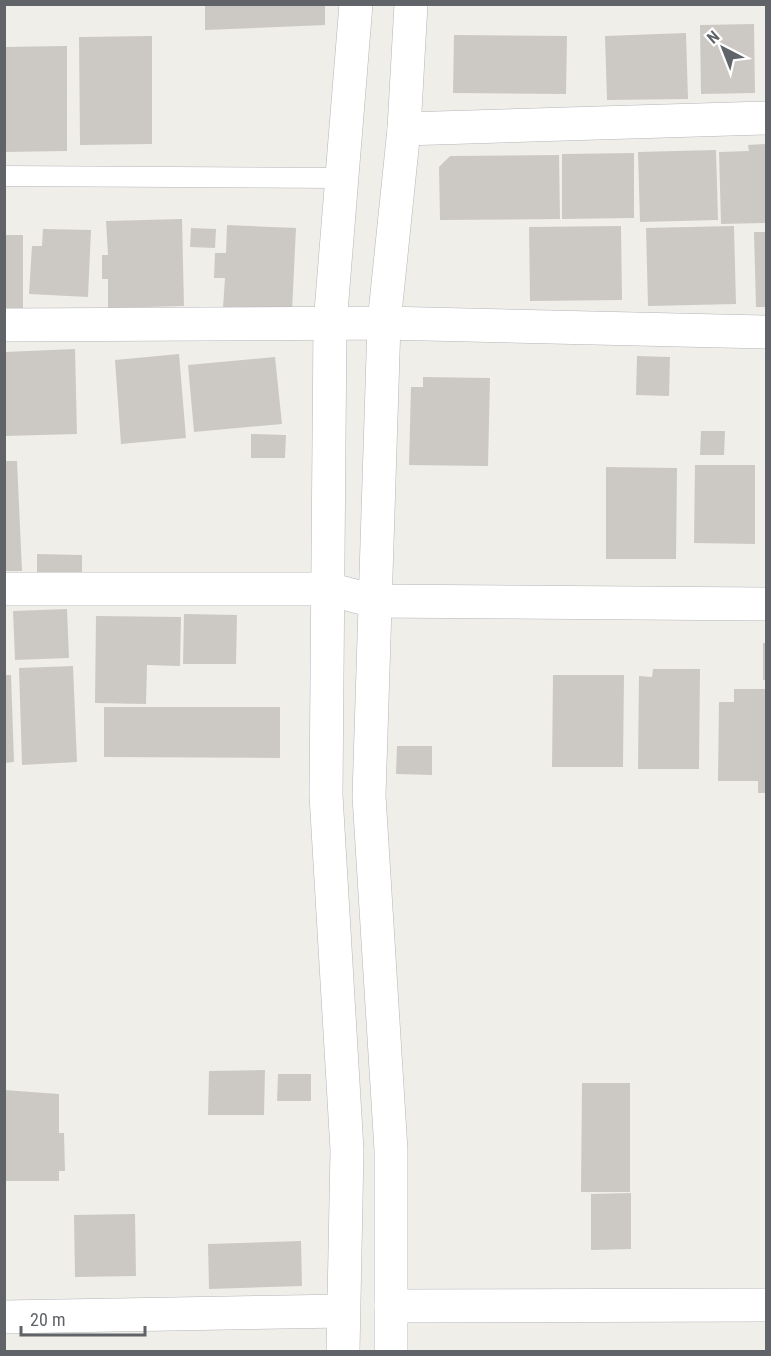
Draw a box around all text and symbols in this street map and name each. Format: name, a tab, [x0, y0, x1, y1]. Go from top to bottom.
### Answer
north arrow	[693, 18, 753, 78]
text: N	[703, 27, 723, 48]
scale bar	[21, 1299, 146, 1337]
text: 20 m	[30, 1309, 65, 1330]

